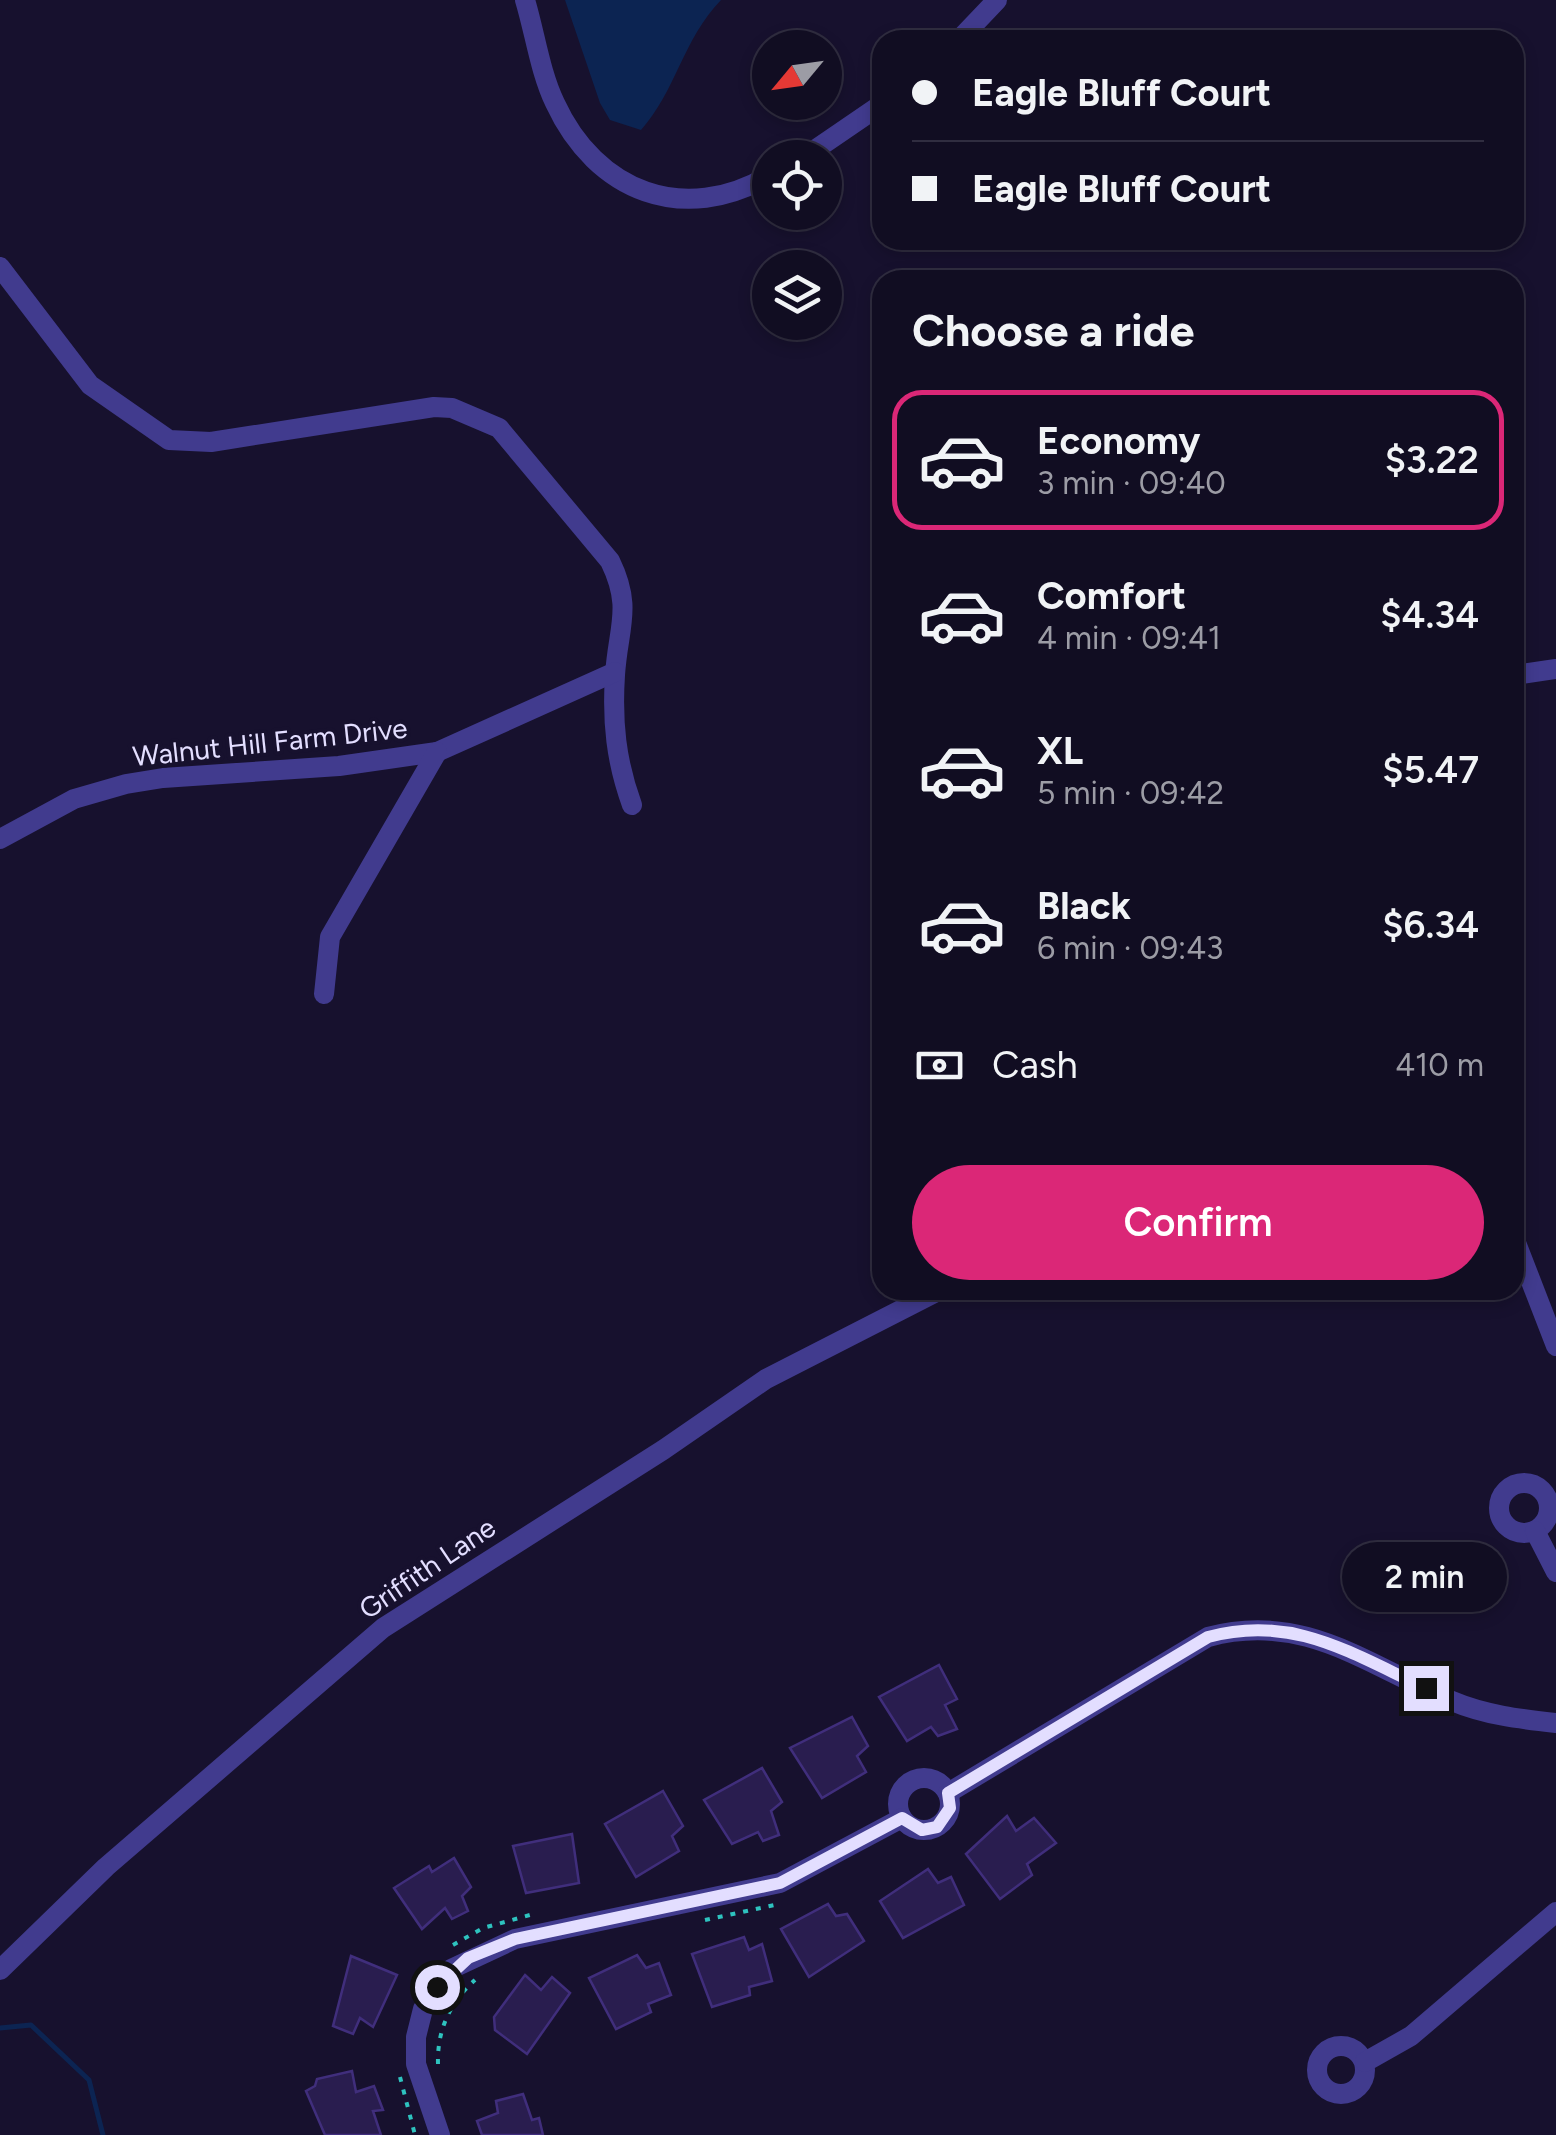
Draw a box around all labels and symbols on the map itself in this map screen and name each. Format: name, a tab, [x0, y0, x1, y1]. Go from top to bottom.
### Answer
north arrow	[752, 30, 842, 120]
street label: Walnut Hill Farm Drive	[131, 711, 409, 773]
street label: Griffith Lane	[352, 1510, 502, 1626]
callout: 2 min	[1344, 1543, 1508, 1613]
route end	[1404, 1666, 1449, 1711]
route start	[415, 1965, 460, 2010]

